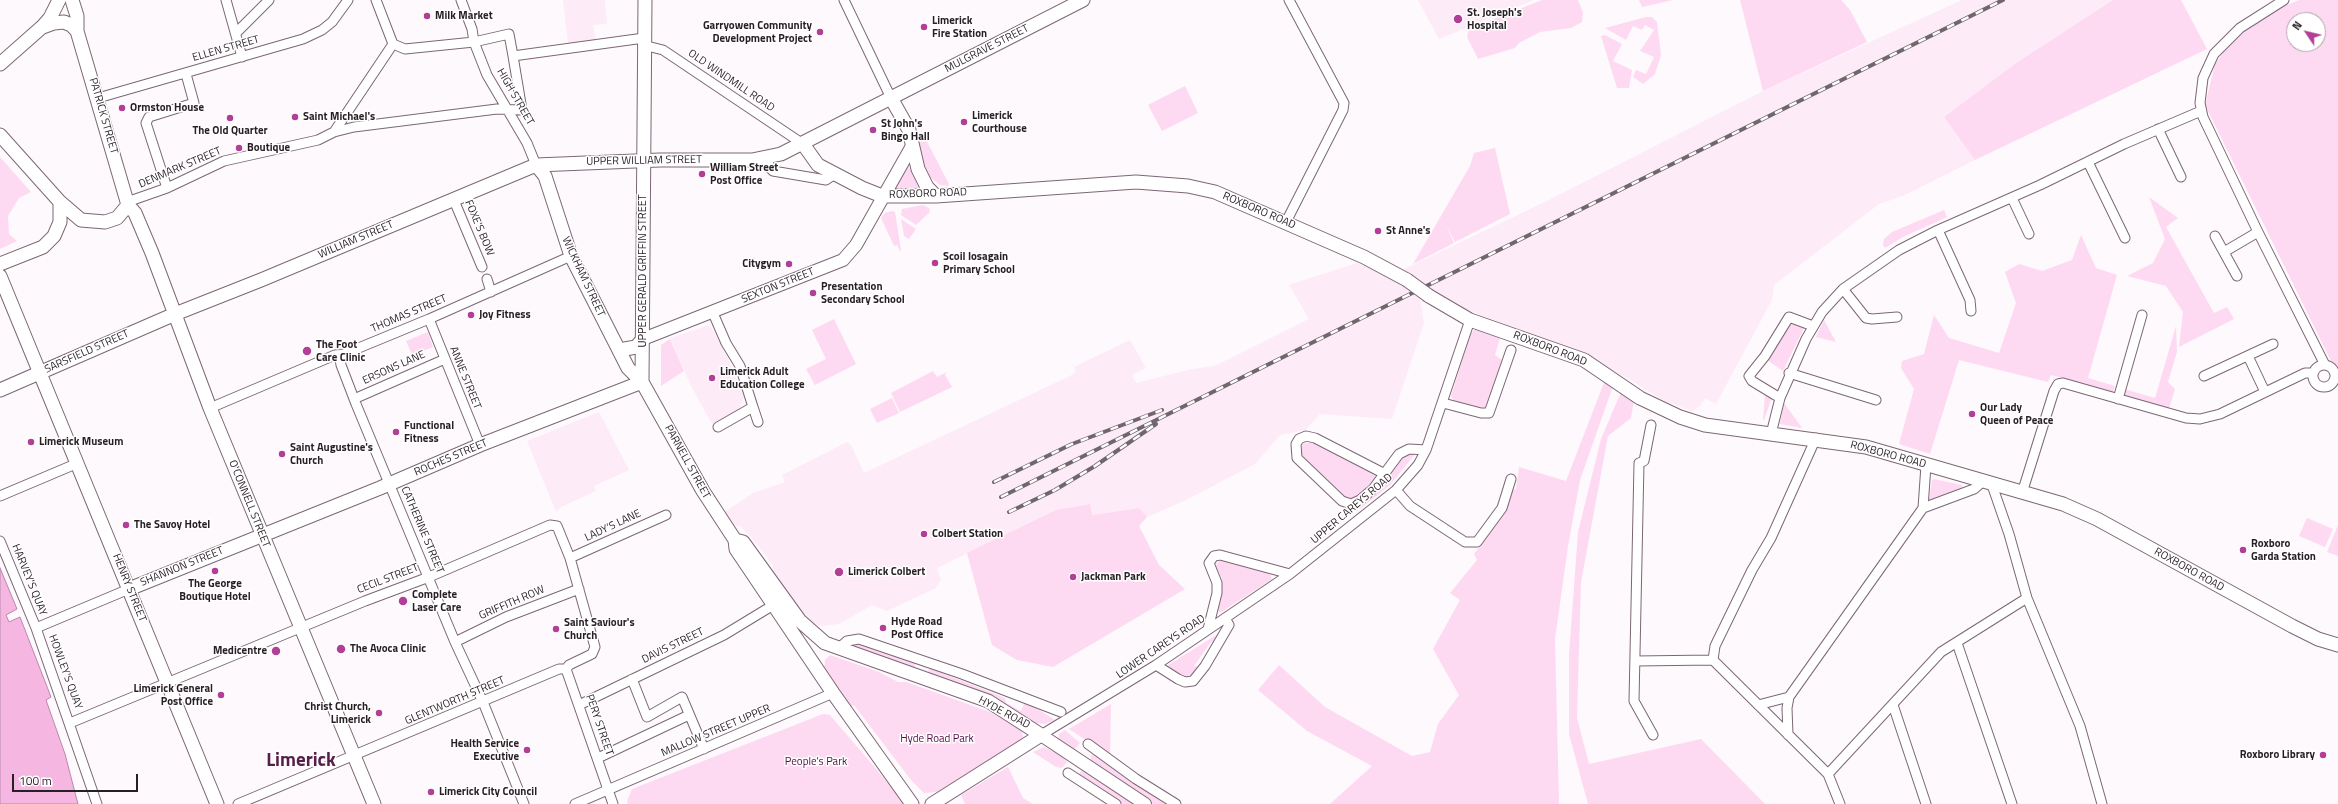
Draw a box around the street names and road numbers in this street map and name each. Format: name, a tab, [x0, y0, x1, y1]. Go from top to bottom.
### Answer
street label: MULGRAVE STREET	[943, 22, 1031, 76]
street label: ELLEN STREET	[191, 33, 261, 65]
street label: OLD WINDMILL ROAD	[685, 47, 777, 115]
street label: HIGH STREET	[493, 66, 537, 128]
street label: PATRICK STREET	[86, 76, 120, 156]
street label: DENMARK STREET	[137, 145, 223, 191]
street label: UPPER WILLIAM STREET	[586, 153, 702, 169]
street label: ROXBORO ROAD	[889, 186, 967, 202]
street label: ROXBORO ROAD	[1221, 190, 1297, 232]
street label: UPPER GERALD GRIFFIN STREET	[636, 194, 650, 348]
street label: FOXE'S BOW	[461, 198, 497, 258]
street label: WILLIAM STREET	[316, 218, 396, 262]
street label: WICKHAM STREET	[559, 235, 607, 319]
street label: SEXTON STREET	[740, 265, 816, 307]
street label: THOMAS STREET	[369, 292, 449, 336]
street label: SARSFIELD STREET	[43, 327, 131, 377]
street label: ROXBORO ROAD	[1511, 329, 1589, 369]
street label: ANNE STREET	[446, 345, 484, 411]
street label: ERSONS LANE	[361, 348, 427, 388]
street label: PARNELL STREET	[661, 423, 713, 501]
street label: ROCHES STREET	[412, 437, 490, 479]
street label: ROXBORO ROAD	[1849, 439, 1927, 471]
street label: O'CONNELL STREET	[225, 458, 273, 550]
street label: UPPER CAREYS ROAD	[1309, 471, 1395, 547]
street label: CATHERINE STREET	[398, 485, 446, 575]
street label: LADY’S LANE	[583, 507, 643, 545]
street label: HARVEY'S QUAY	[9, 542, 49, 618]
street label: SHANNON STREET	[139, 544, 225, 590]
street label: ROXBORO ROAD	[2152, 545, 2226, 595]
street label: HENRY STREET	[109, 552, 149, 624]
street label: CECIL STREET	[355, 561, 421, 597]
street label: GRIFFITH ROW	[477, 583, 547, 623]
street label: LOWER CAREYS ROAD	[1114, 612, 1208, 682]
street label: DAVIS STREET	[640, 625, 706, 667]
street label: HOWLEY'S QUAY	[45, 633, 85, 711]
street label: GLENTWORTH STREET	[403, 674, 507, 728]
street label: PERY STREET	[582, 693, 616, 757]
street label: HYDE ROAD	[976, 694, 1032, 732]
street label: MALLOW STREET UPPER	[659, 702, 773, 760]

